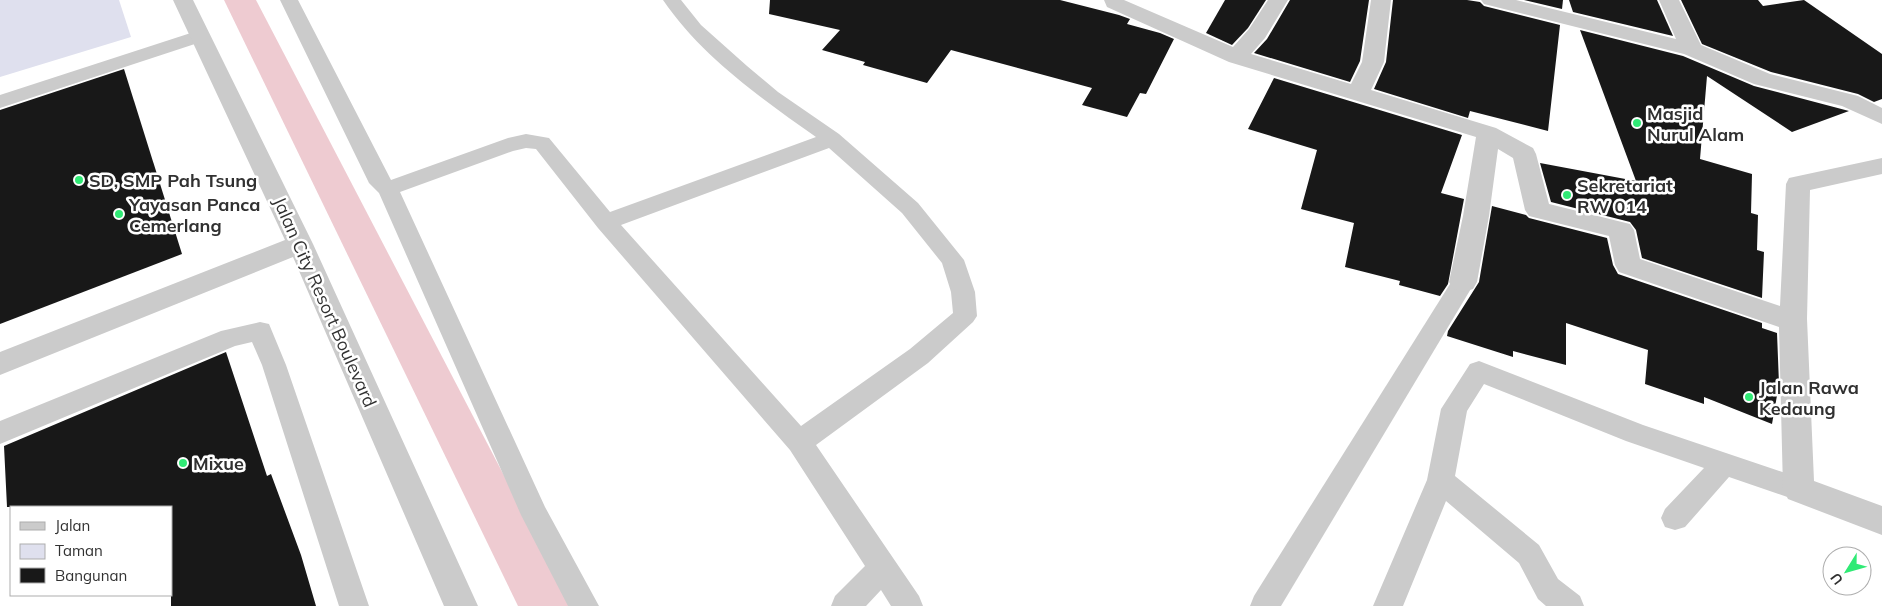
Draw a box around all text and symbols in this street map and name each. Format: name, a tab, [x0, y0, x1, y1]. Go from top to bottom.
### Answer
place label: Masjid Nurul Alam	[1647, 102, 1744, 146]
marker: Masjid Nurul Alam	[1631, 117, 1643, 129]
place label: SD, SMP Pah Tsung	[89, 169, 257, 192]
marker: SD, SMP Pah Tsung	[73, 174, 85, 186]
place label: Sekretariat RW 014	[1577, 174, 1673, 218]
marker: Sekretariat RW 014	[1561, 189, 1573, 201]
place label: Yayasan Panca Cemerlang	[128, 193, 260, 237]
street label: Jalan City Resort Boulevard	[268, 193, 382, 411]
marker: Yayasan Panca Cemerlang	[113, 208, 125, 220]
place label: Jalan Rawa Kedaung	[1759, 376, 1859, 420]
marker: Jalan Rawa Kedaung	[1743, 391, 1755, 403]
place label: Mixue	[193, 452, 244, 475]
marker: Mixue	[177, 457, 189, 469]
legend	[10, 506, 172, 596]
text: Jalan	[55, 516, 90, 535]
text: Taman	[55, 541, 103, 560]
north arrow	[1822, 546, 1872, 596]
text: Bangunan	[55, 566, 127, 585]
text: U	[1826, 569, 1847, 588]

